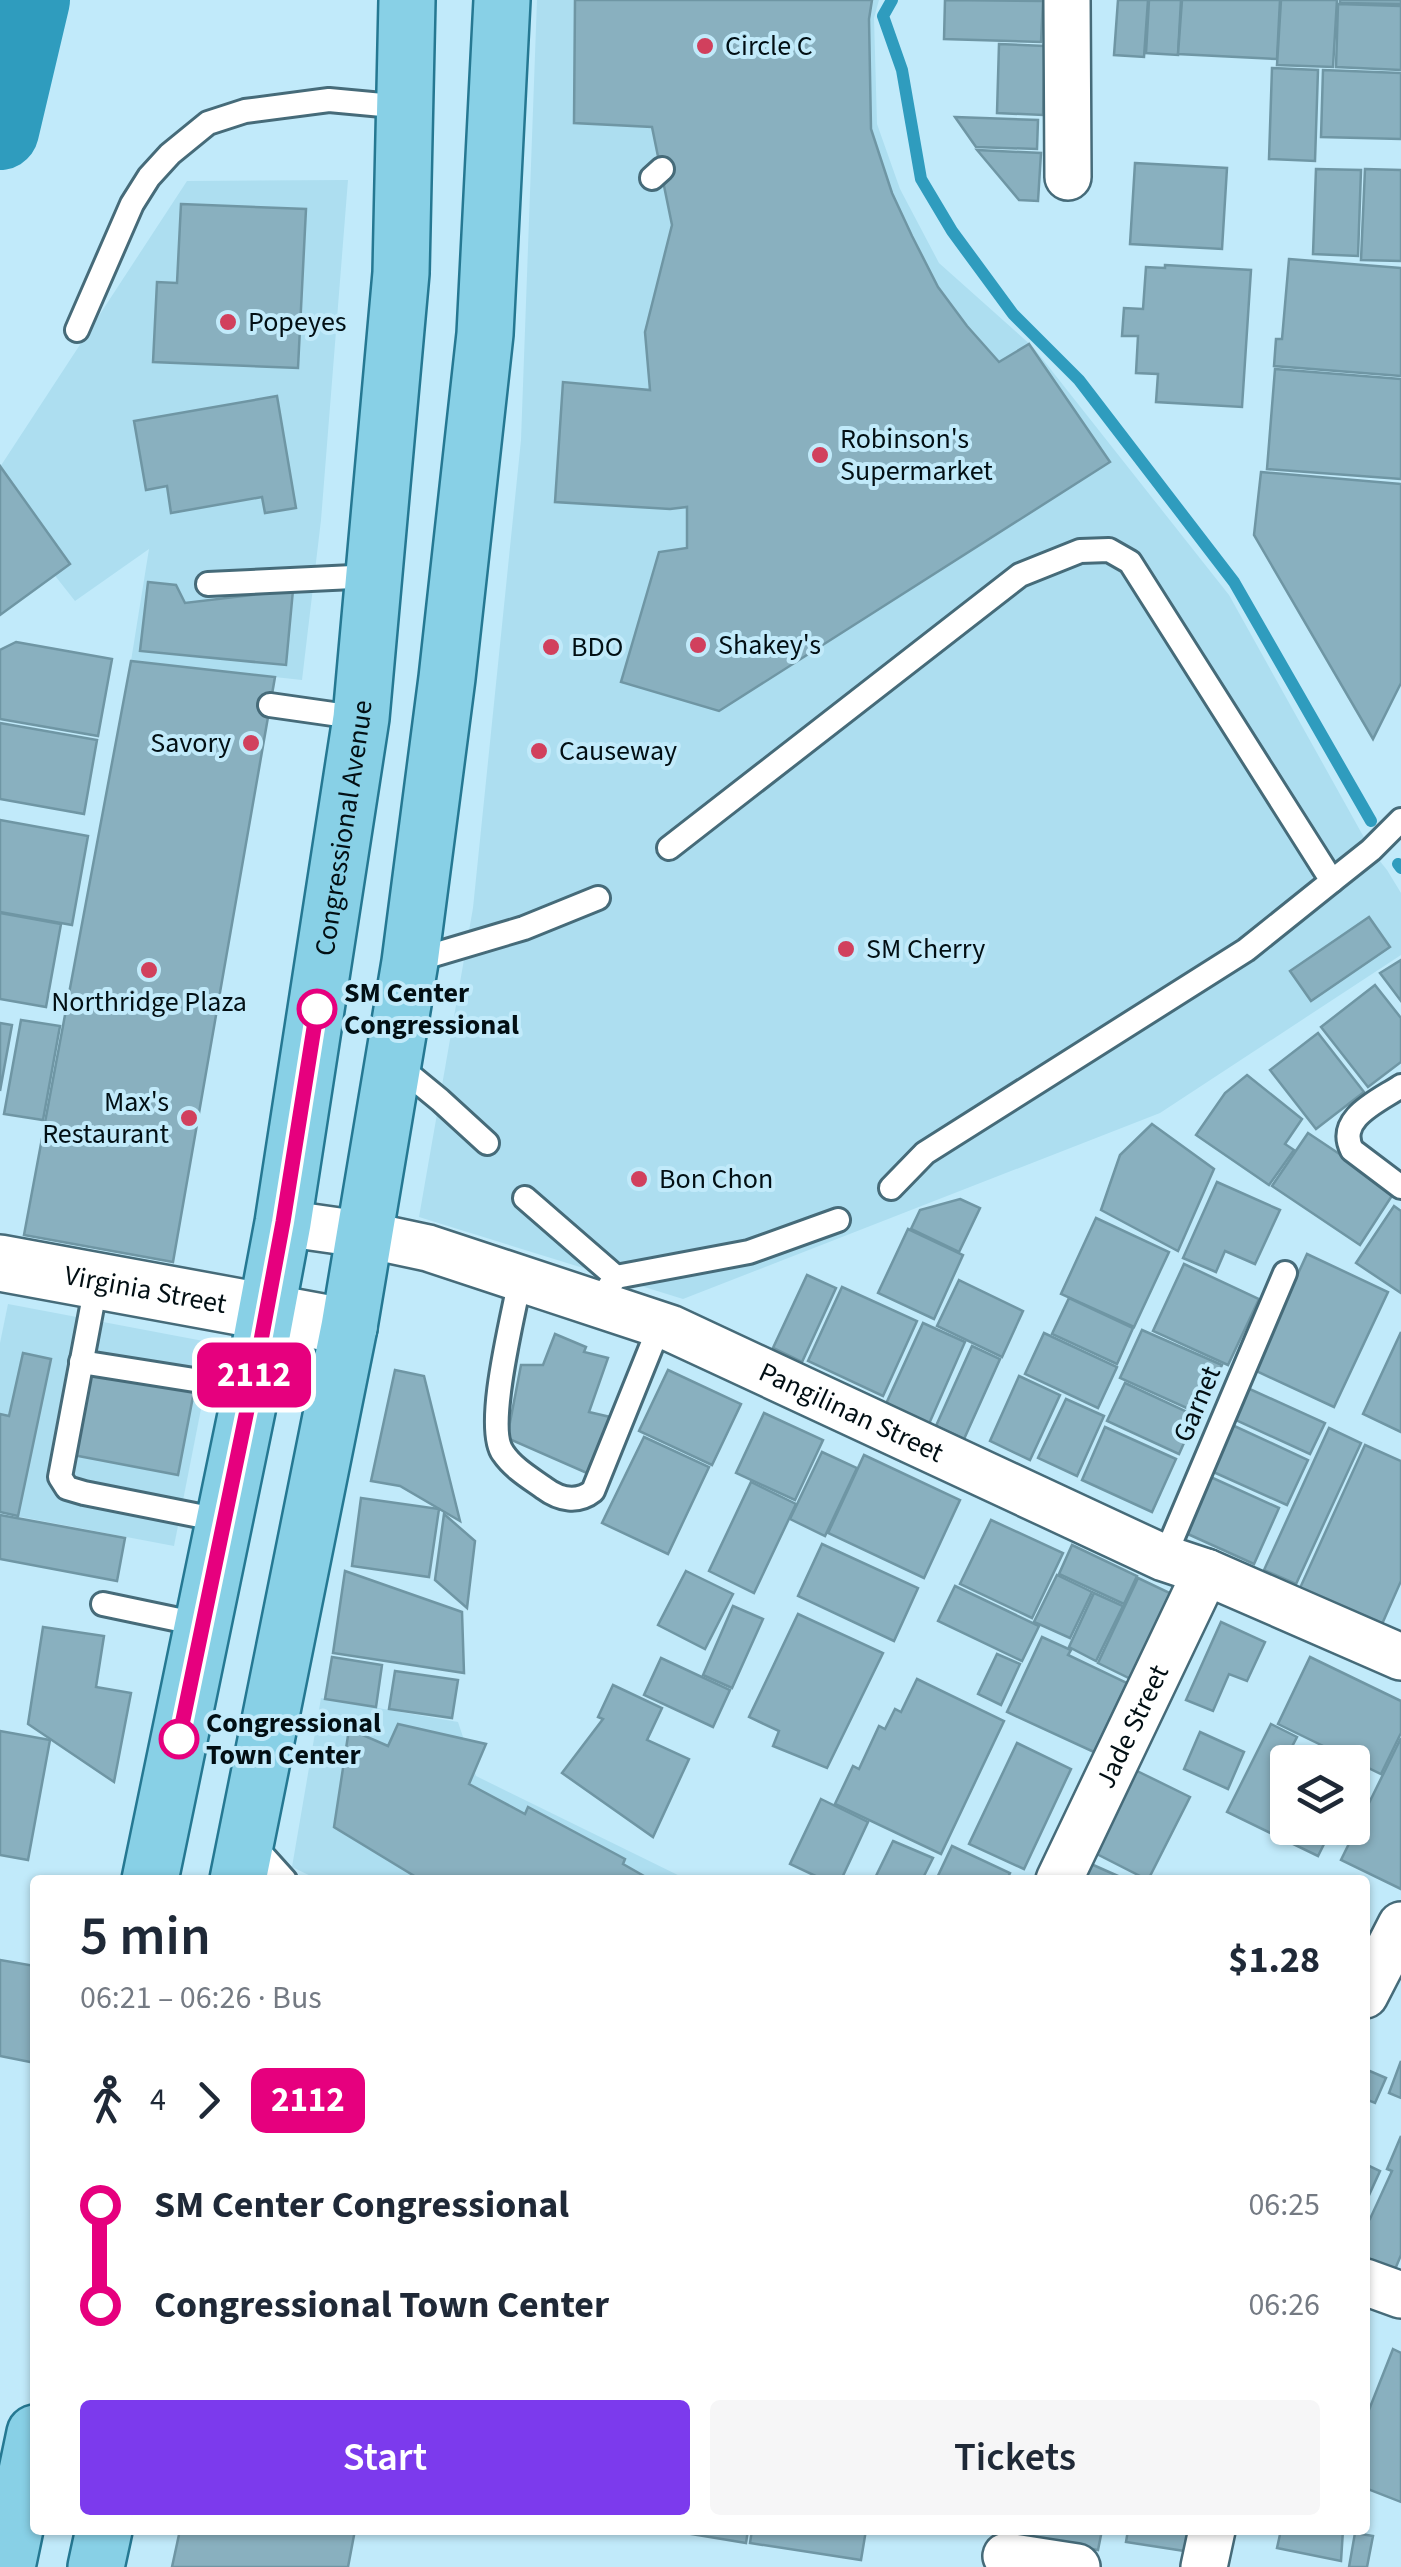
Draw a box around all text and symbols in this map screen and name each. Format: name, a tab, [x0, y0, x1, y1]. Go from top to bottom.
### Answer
place label: Circle C	[725, 26, 813, 66]
marker: Circle C	[694, 35, 716, 57]
place label: Popeyes	[248, 302, 347, 342]
marker: Popeyes	[217, 311, 239, 333]
place label: Robinson's Supermarket	[840, 419, 993, 491]
marker: Robinson's Supermarket	[809, 444, 831, 466]
place label: Shakey's	[718, 625, 821, 665]
place label: BDO	[571, 627, 623, 667]
marker: Shakey's	[687, 634, 709, 656]
marker: BDO	[540, 636, 562, 658]
street label: Congressional Avenue	[305, 699, 383, 959]
place label: Savory	[150, 723, 231, 763]
place label: Causeway	[559, 731, 677, 771]
marker: Savory	[240, 732, 262, 754]
marker: Causeway	[528, 740, 550, 762]
place label: SM Cherry	[866, 929, 985, 969]
marker: SM Cherry	[835, 938, 857, 960]
marker: Northridge Plaza	[138, 959, 160, 981]
place label: SM Center Congressional	[344, 973, 519, 1045]
place label: Northridge Plaza	[51, 982, 247, 1022]
marker: SM Center Congressional	[298, 990, 336, 1028]
place label: Max's Restaurant	[42, 1082, 170, 1154]
marker: Max's Restaurant	[178, 1107, 200, 1129]
place label: Bon Chon	[659, 1159, 773, 1199]
marker: Bon Chon	[628, 1168, 650, 1190]
street label: Virginia Street	[61, 1255, 230, 1324]
line badge: 2112	[184, 1342, 324, 1408]
text: 2112	[217, 1350, 291, 1400]
street label: Pangilinan Street	[752, 1352, 951, 1473]
street label: Garnet	[1163, 1359, 1231, 1448]
street label: Jade Street	[1086, 1658, 1179, 1795]
place label: Congressional Town Center	[206, 1703, 381, 1775]
marker: Congressional Town Center	[160, 1720, 198, 1758]
map controls	[1270, 1745, 1370, 1845]
button: layers	[1270, 1745, 1370, 1845]
text: 5 min	[80, 1898, 211, 1976]
text: $1.28	[1228, 1933, 1320, 1987]
text: 06:21 – 06:26 · Bus	[80, 1975, 322, 2021]
icon: walk	[80, 2073, 135, 2128]
icon: forward	[181, 2073, 236, 2128]
text: 2112	[271, 2075, 345, 2125]
text: 4	[150, 2077, 166, 2123]
text: SM Center Congressional	[154, 2178, 569, 2232]
text: 06:25	[1248, 2182, 1320, 2228]
text: Congressional Town Center	[154, 2278, 609, 2332]
text: 06:26	[1248, 2282, 1320, 2328]
button: Start	[80, 2400, 690, 2515]
button: Tickets	[710, 2400, 1320, 2515]

